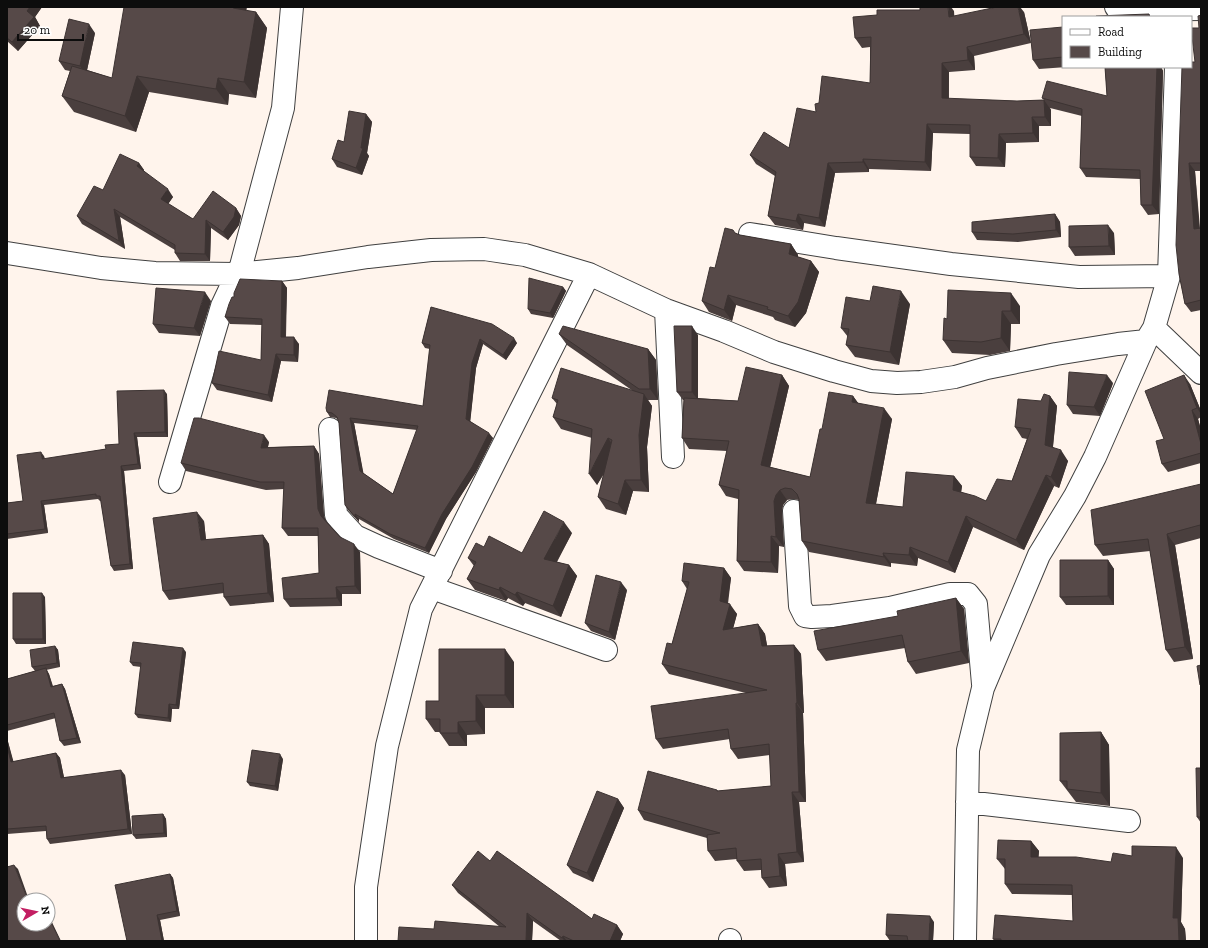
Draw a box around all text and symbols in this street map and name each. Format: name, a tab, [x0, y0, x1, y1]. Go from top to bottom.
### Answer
scale bar	[18, 16, 83, 42]
legend	[1062, 16, 1192, 68]
text: 20 m	[24, 23, 51, 37]
text: Road	[1098, 25, 1124, 39]
text: Building	[1098, 45, 1142, 59]
north arrow	[16, 892, 56, 932]
text: N	[38, 905, 53, 916]

